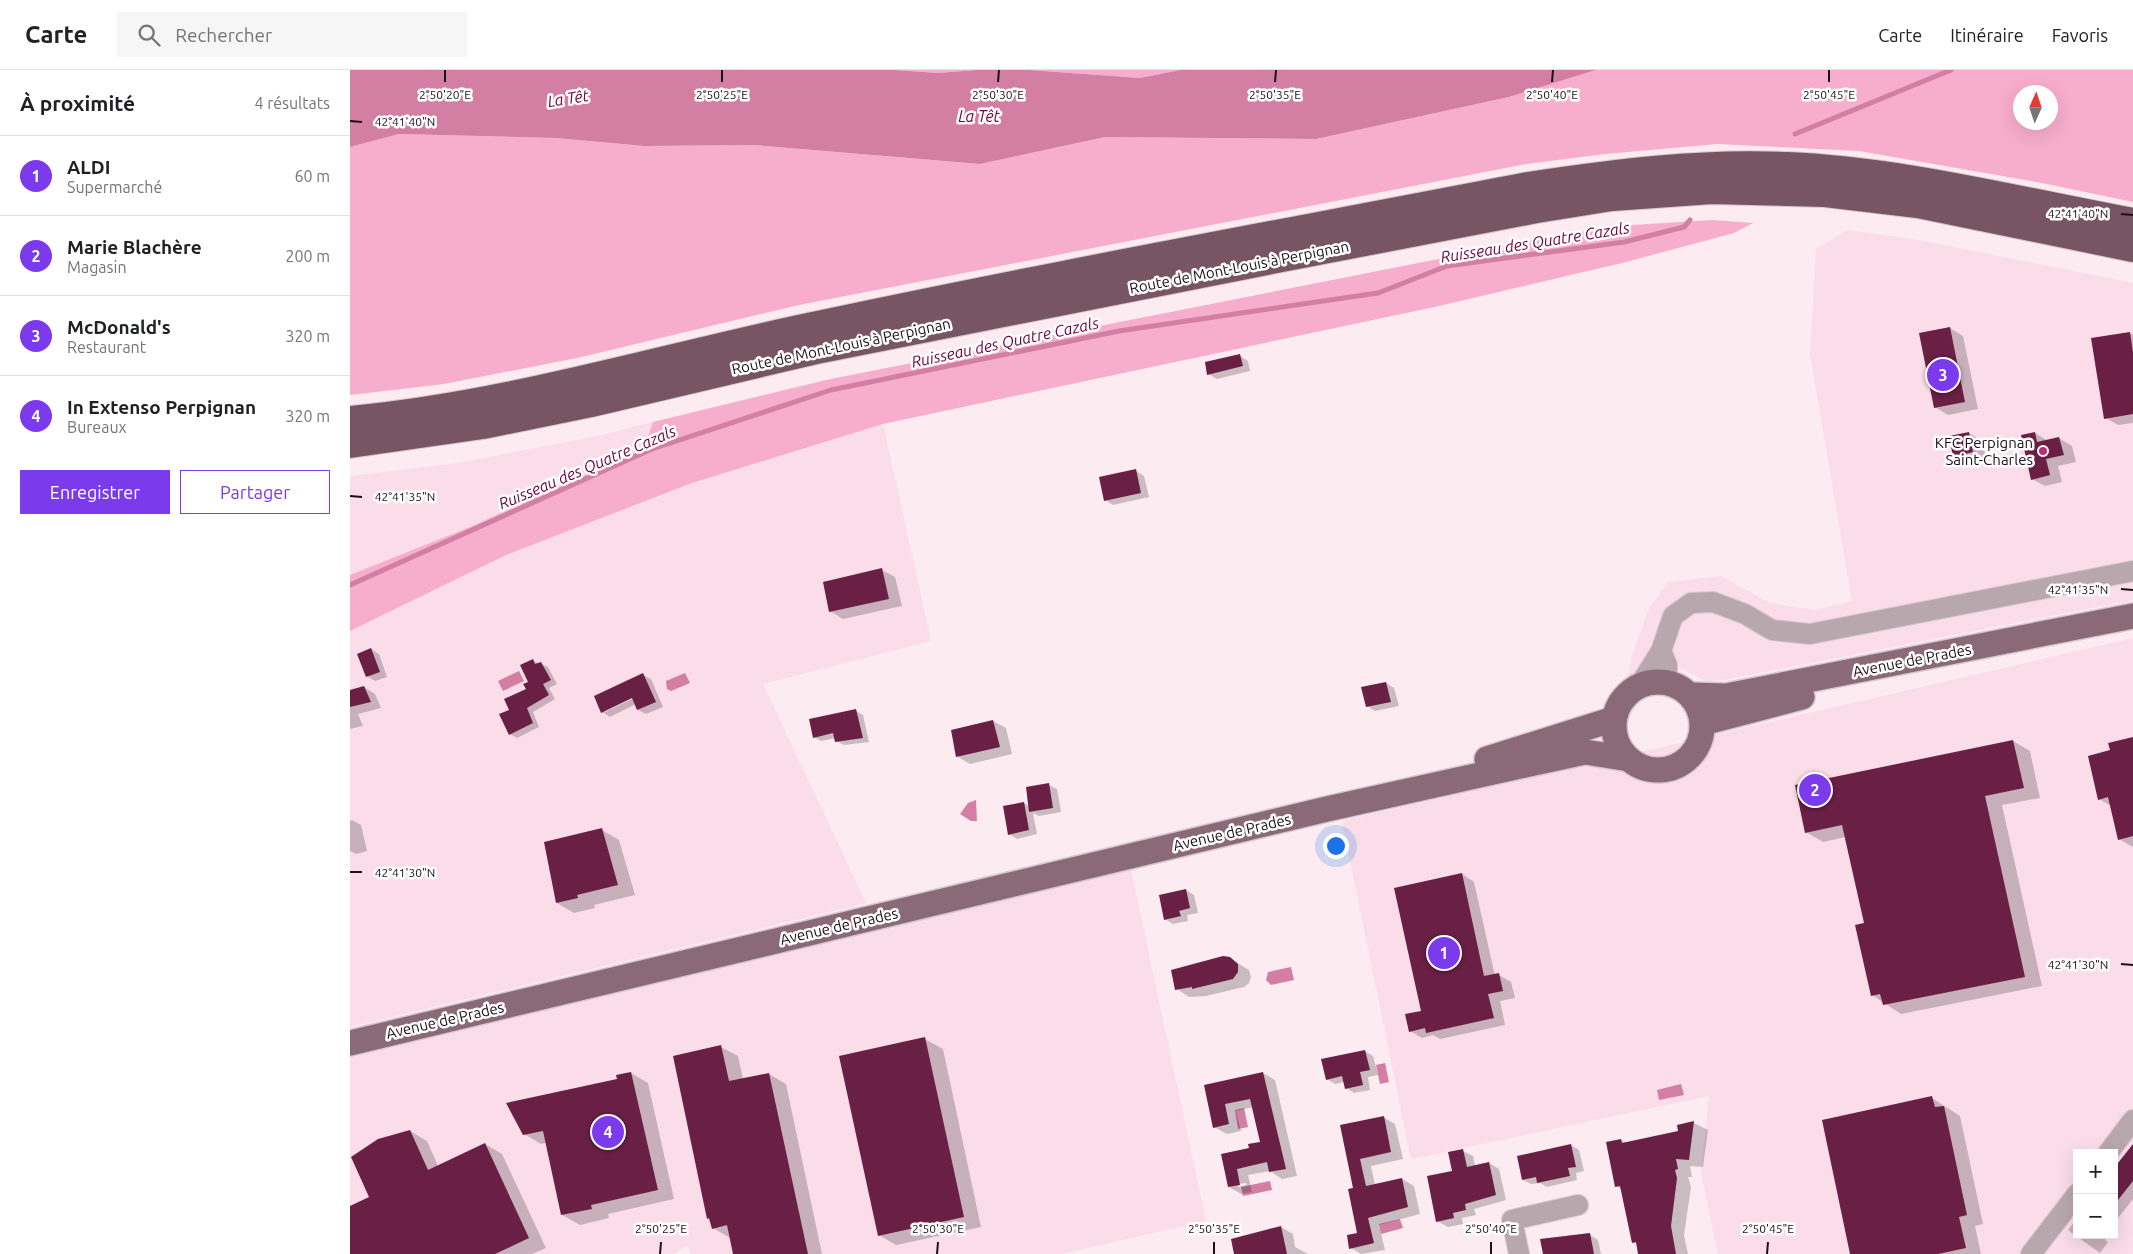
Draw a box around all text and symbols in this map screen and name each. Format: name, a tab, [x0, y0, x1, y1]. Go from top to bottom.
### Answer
search box	[117, 12, 467, 57]
text: Carte	[25, 21, 87, 48]
icon: search	[135, 21, 163, 49]
text: Rechercher	[175, 24, 272, 46]
text: Carte	[1878, 25, 1922, 45]
text: Itinéraire	[1950, 25, 2024, 45]
text: Favoris	[2052, 25, 2108, 45]
north arrow	[2013, 85, 2058, 130]
water label: La Têt	[546, 86, 591, 110]
text: 2°50'20"E	[419, 88, 471, 101]
text: 2°50'25"E	[696, 88, 748, 101]
text: 2°50'30"E	[972, 88, 1024, 101]
text: 2°50'35"E	[1249, 88, 1301, 101]
text: 2°50'40"E	[1526, 88, 1578, 101]
text: 2°50'45"E	[1803, 88, 1855, 101]
text: À proximité	[20, 91, 135, 115]
text: 4 résultats	[254, 94, 330, 112]
water label: La Têt	[958, 107, 1000, 125]
text: 42°41'40"N	[375, 115, 435, 128]
text: ALDI	[67, 156, 110, 178]
text: 1	[31, 167, 41, 185]
text: 60 m	[294, 167, 330, 185]
text: Supermarché	[67, 178, 162, 196]
text: 42°41'40"N	[2048, 207, 2108, 220]
water label: Ruisseau des Quatre Cazals	[1439, 218, 1631, 267]
text: Marie Blachère	[67, 236, 202, 258]
street label: Route de Mont-Louis à Perpignan	[1128, 237, 1350, 297]
text: 2	[31, 247, 41, 265]
text: 200 m	[285, 247, 330, 265]
text: Magasin	[67, 258, 127, 276]
water label: Ruisseau des Quatre Cazals	[910, 313, 1101, 372]
street label: Route de Mont-Louis à Perpignan	[730, 314, 952, 378]
text: McDonald's	[67, 316, 171, 338]
text: 3	[31, 327, 41, 345]
text: 320 m	[285, 327, 330, 345]
text: Restaurant	[67, 338, 146, 356]
pin: 3	[1927, 356, 1959, 394]
text: In Extenso Perpignan	[67, 396, 256, 418]
text: 4	[31, 407, 41, 425]
text: 320 m	[285, 407, 330, 425]
text: Bureaux	[67, 418, 127, 436]
water label: Ruisseau des Quatre Cazals	[496, 421, 679, 514]
place label: KFC Perpignan Saint-Charles	[1935, 434, 2033, 468]
marker: KFC Perpignan Saint-Charles	[2037, 445, 2049, 457]
button: Enregistrer	[20, 470, 170, 514]
button: Partager	[180, 470, 330, 514]
text: 42°41'35"N	[375, 490, 435, 503]
text: 42°41'35"N	[2048, 583, 2108, 596]
street label: Avenue de Prades	[1851, 640, 1973, 680]
pin: 2	[1799, 771, 1831, 809]
street label: Avenue de Prades	[1171, 810, 1293, 854]
your location	[1323, 833, 1349, 859]
text: 42°41'30"N	[375, 866, 435, 879]
street label: Avenue de Prades	[778, 904, 900, 948]
pin: 1	[1428, 934, 1460, 972]
text: 42°41'30"N	[2048, 958, 2108, 971]
street label: Avenue de Prades	[384, 998, 506, 1042]
pin: 4	[592, 1113, 624, 1151]
map controls	[2073, 1149, 2118, 1239]
button: +	[2073, 1149, 2118, 1194]
button: −	[2073, 1194, 2118, 1239]
text: 2°50'25"E	[635, 1222, 687, 1235]
text: 2°50'30"E	[912, 1222, 964, 1235]
text: 2°50'35"E	[1188, 1222, 1240, 1235]
text: 2°50'40"E	[1465, 1222, 1517, 1235]
text: 2°50'45"E	[1742, 1222, 1794, 1235]

